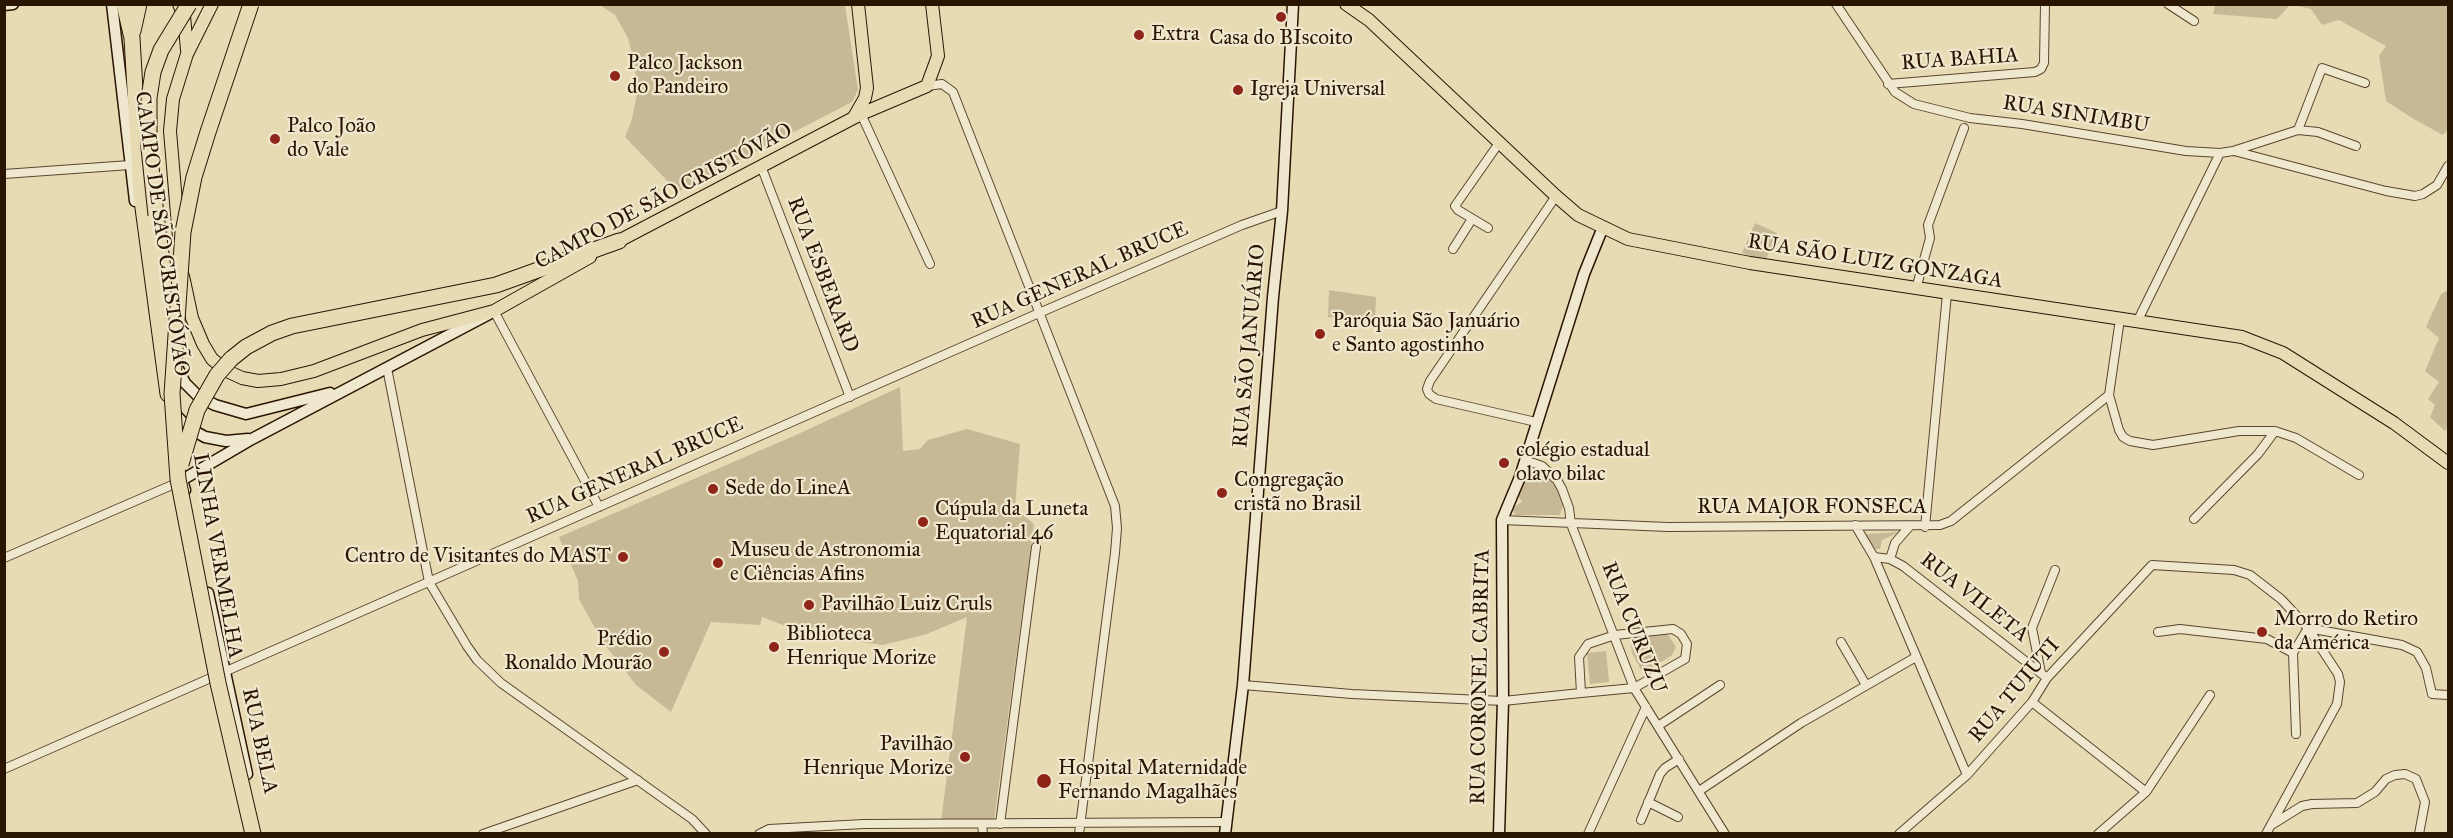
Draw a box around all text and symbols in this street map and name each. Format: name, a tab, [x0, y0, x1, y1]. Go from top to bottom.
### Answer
marker: Casa do BIscoito	[1274, 10, 1288, 24]
place label: Extra	[1151, 22, 1200, 48]
place label: Casa do BIscoito	[1209, 26, 1353, 52]
marker: Extra	[1132, 28, 1146, 42]
street label: RUA BAHIA	[1900, 43, 2020, 77]
place label: Palco Jackson do Pandeiro	[627, 51, 742, 101]
marker: Palco Jackson do Pandeiro	[608, 69, 622, 83]
place label: Igreja Universal	[1250, 77, 1385, 103]
marker: Igreja Universal	[1231, 83, 1245, 97]
street label: CAMPO DE SÃO CRISTÓVÃO	[129, 90, 193, 378]
street label: RUA SINIMBU	[2001, 91, 2151, 139]
place label: Palco João do Vale	[287, 114, 376, 164]
street label: CAMPO DE SÃO CRISTÓVÃO	[531, 118, 797, 276]
marker: Palco João do Vale	[268, 132, 282, 146]
street label: RUA ESBERARD	[781, 194, 863, 356]
street label: RUA GENERAL BRUCE	[968, 217, 1192, 335]
street label: RUA SÃO LUIZ GONZAGA	[1746, 229, 2004, 295]
street label: RUA SÃO JANUÁRIO	[1229, 243, 1271, 449]
place label: Paróquia São Januário e Santo agostinho	[1332, 309, 1520, 359]
marker: Paróquia São Januário e Santo agostinho	[1313, 327, 1327, 341]
street label: RUA GENERAL BRUCE	[523, 412, 747, 530]
place label: colégio estadual olavo bilac	[1516, 438, 1650, 488]
street label: LINHA VERMELHA	[187, 451, 247, 661]
marker: colégio estadual olavo bilac	[1497, 456, 1511, 470]
place label: Congregação cristã no Brasil	[1234, 468, 1361, 518]
place label: Sede do LineA	[725, 476, 851, 502]
marker: Sede do LineA	[706, 482, 720, 496]
marker: Congregação cristã no Brasil	[1215, 486, 1229, 500]
street label: RUA MAJOR FONSECA	[1697, 495, 1927, 521]
place label: Cúpula da Luneta Equatorial 46	[935, 497, 1088, 547]
marker: Cúpula da Luneta Equatorial 46	[916, 515, 930, 529]
place label: Museu de Astronomia e Ciências Afins	[730, 538, 921, 588]
place label: Centro de Visitantes do MAST	[345, 544, 611, 570]
street label: RUA VILETA	[1915, 548, 2033, 648]
street label: RUA CORONEL CABRITA	[1466, 549, 1496, 805]
marker: Centro de Visitantes do MAST	[616, 550, 630, 564]
marker: Museu de Astronomia e Ciências Afins	[711, 556, 725, 570]
street label: RUA CURUZU	[1595, 559, 1671, 697]
place label: Pavilhão Luiz Cruls	[821, 592, 992, 618]
marker: Pavilhão Luiz Cruls	[802, 598, 816, 612]
place label: Morro do Retiro da América	[2274, 607, 2418, 657]
place label: Biblioteca Henrique Morize	[786, 622, 936, 672]
marker: Morro do Retiro da América	[2255, 625, 2269, 639]
place label: Prédio Ronaldo Mourão	[504, 627, 652, 677]
street label: RUA TUIUTI	[1964, 634, 2066, 748]
marker: Biblioteca Henrique Morize	[767, 640, 781, 654]
marker: Prédio Ronaldo Mourão	[657, 645, 671, 659]
street label: RUA BELA	[235, 686, 283, 796]
place label: Pavilhão Henrique Morize	[803, 732, 953, 782]
marker: Pavilhão Henrique Morize	[958, 750, 972, 764]
place label: Hospital Maternidade Fernando Magalhães	[1058, 756, 1247, 806]
marker: Hospital Maternidade Fernando Magalhães	[1035, 772, 1053, 790]

